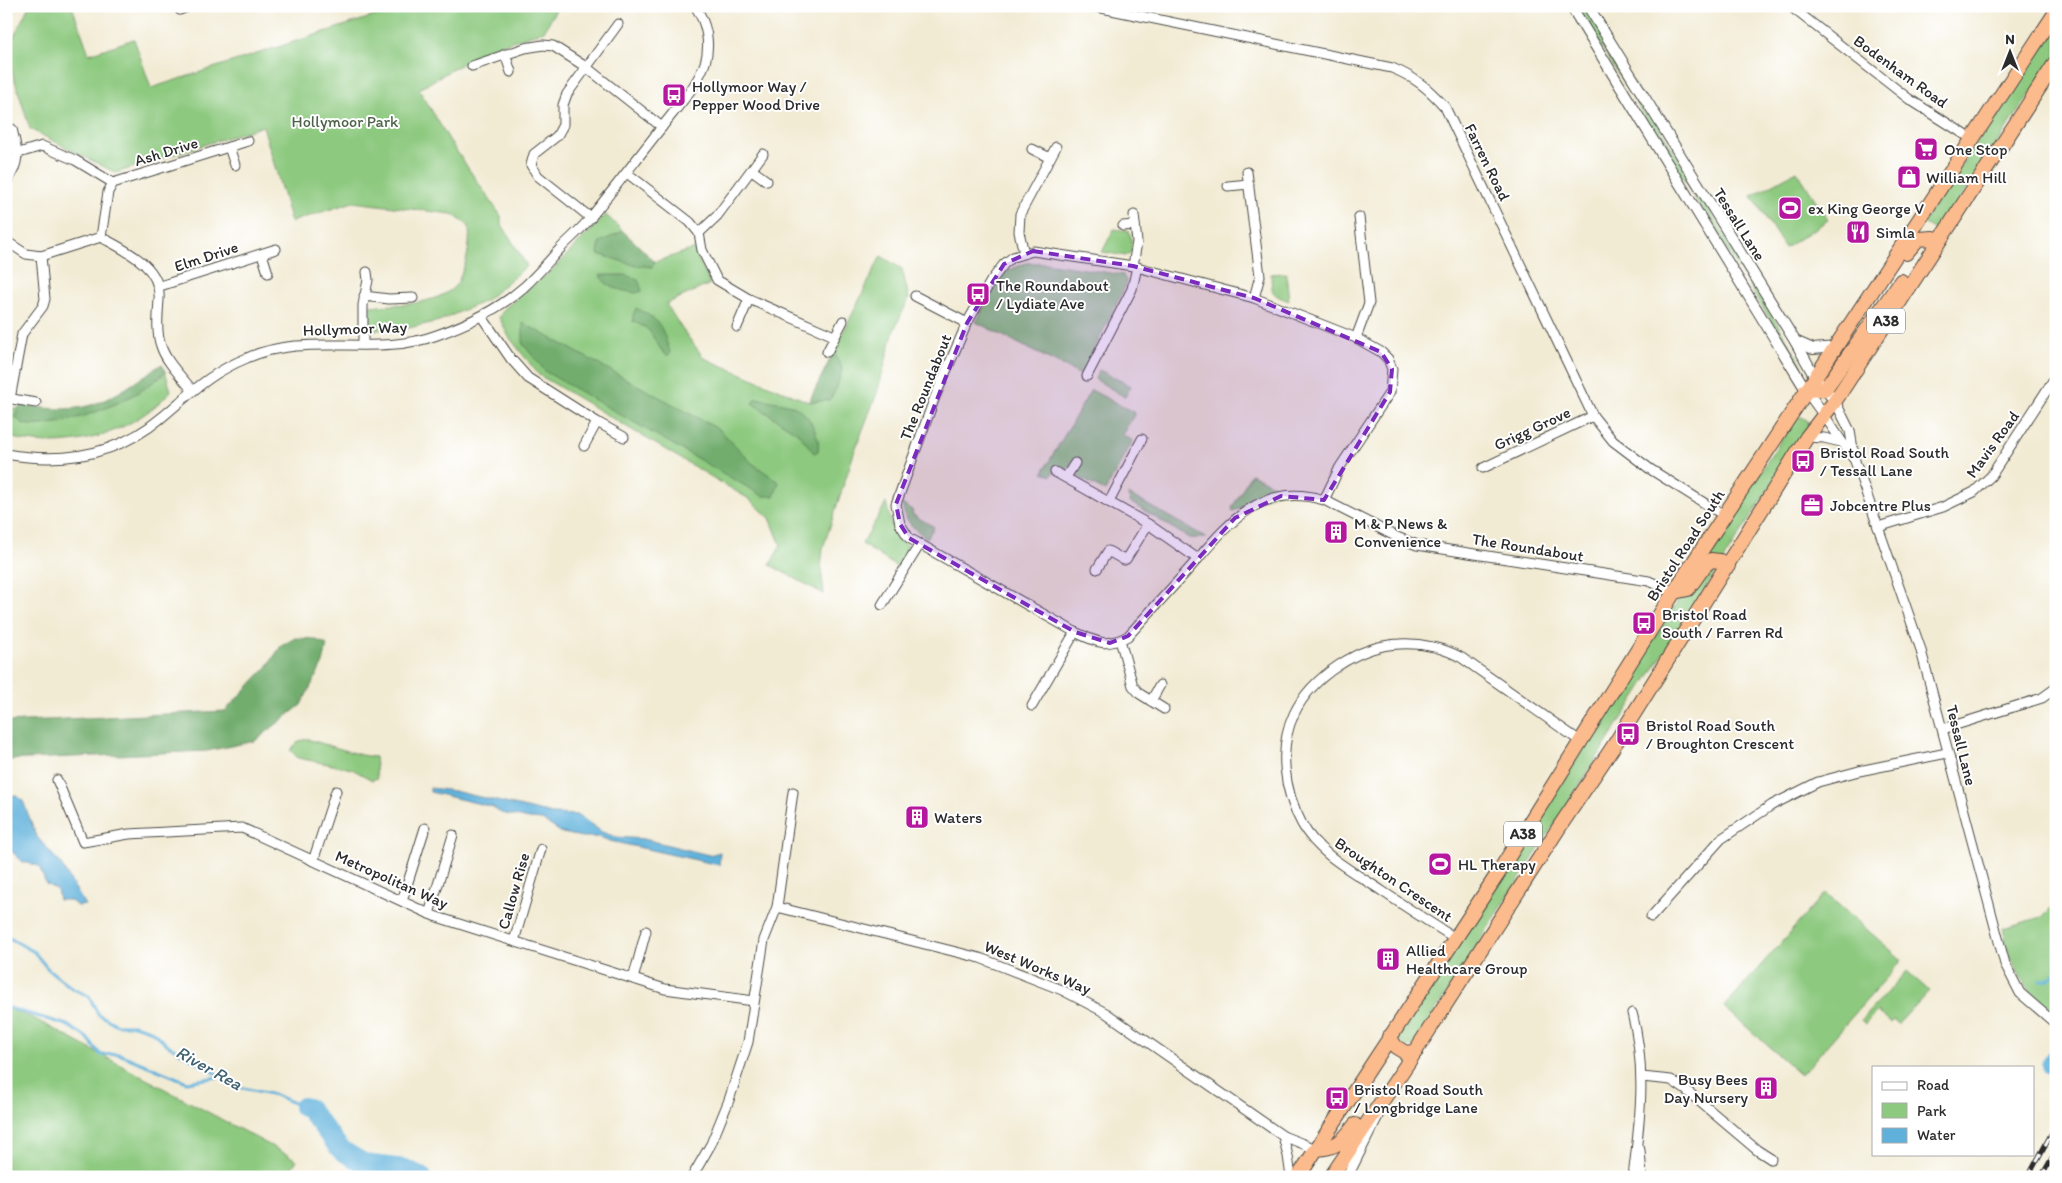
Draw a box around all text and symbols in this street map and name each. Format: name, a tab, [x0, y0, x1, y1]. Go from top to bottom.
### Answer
north arrow	[1984, 28, 2034, 78]
street label: Bodenham Road	[1850, 31, 1952, 112]
text: N	[2005, 31, 2015, 48]
place label: Hollymoor Way / Pepper Wood Drive	[692, 77, 820, 114]
bus stop icon: Hollymoor Way / Pepper Wood Drive	[661, 82, 687, 108]
park label: Hollymoor Park	[292, 112, 399, 131]
street label: Farren Road	[1461, 120, 1514, 204]
street label: Ash Drive	[132, 133, 200, 170]
supermarket icon: One Stop	[1913, 136, 1939, 162]
place label: One Stop	[1944, 140, 2007, 159]
shop icon: William Hill	[1896, 164, 1922, 190]
place label: William Hill	[1926, 168, 2007, 187]
street label: Tessall Lane	[1710, 184, 1769, 264]
sports icon: ex King George V	[1777, 195, 1803, 221]
place label: ex King George V	[1808, 199, 1924, 218]
restaurant icon: Simla	[1845, 219, 1871, 245]
place label: Simla	[1876, 223, 1915, 242]
street label: Elm Drive	[172, 237, 240, 276]
place label: The Roundabout / Lydiate Ave	[996, 276, 1109, 313]
bus stop icon: The Roundabout / Lydiate Ave	[965, 281, 991, 307]
road number: A38	[1867, 308, 1905, 334]
street label: Hollymoor Way	[303, 317, 408, 340]
street label: The Roundabout	[896, 331, 955, 443]
street label: Grigg Grove	[1491, 402, 1574, 454]
street label: Mavis Road	[1962, 407, 2023, 481]
place label: Bristol Road South / Tessall Lane	[1820, 443, 1949, 480]
bus stop icon: Bristol Road South / Tessall Lane	[1790, 448, 1816, 474]
street label: Bristol Road South	[1642, 486, 1729, 605]
office icon: Jobcentre Plus	[1799, 492, 1825, 518]
place label: Jobcentre Plus	[1830, 496, 1931, 515]
place label: M & P News & Convenience	[1354, 514, 1448, 551]
building icon: M & P News & Convenience	[1323, 519, 1349, 545]
street label: The Roundabout	[1471, 529, 1585, 566]
place label: Bristol Road South / Farren Rd	[1662, 605, 1783, 642]
bus stop icon: Bristol Road South / Farren Rd	[1631, 610, 1657, 636]
street label: Tessall Lane	[1942, 703, 1981, 787]
place label: Bristol Road South / Broughton Crescent	[1646, 716, 1794, 753]
bus stop icon: Bristol Road South / Broughton Crescent	[1615, 721, 1641, 747]
building icon: Waters	[904, 804, 930, 830]
place label: Waters	[934, 808, 982, 827]
road number: A38	[1504, 822, 1542, 846]
street label: Broughton Crescent	[1331, 833, 1456, 926]
street label: Metropolitan Way	[332, 846, 452, 913]
street label: Callow Rise	[493, 851, 533, 932]
sports icon: HL Therapy	[1427, 851, 1453, 877]
place label: HL Therapy	[1458, 855, 1536, 874]
street label: West Works Way	[982, 936, 1094, 999]
place label: Allied Healthcare Group	[1406, 941, 1528, 978]
building icon: Allied Healthcare Group	[1375, 946, 1401, 972]
water label: River Rea	[172, 1041, 247, 1095]
legend	[1872, 1066, 2034, 1156]
place label: Busy Bees Day Nursery	[1664, 1070, 1748, 1107]
building icon: Busy Bees Day Nursery	[1753, 1075, 1779, 1101]
text: Road	[1917, 1076, 1950, 1094]
place label: Bristol Road South / Longbridge Lane	[1354, 1080, 1483, 1117]
bus stop icon: Bristol Road South / Longbridge Lane	[1324, 1085, 1350, 1111]
text: Park	[1917, 1102, 1947, 1120]
text: Water	[1917, 1126, 1956, 1144]

